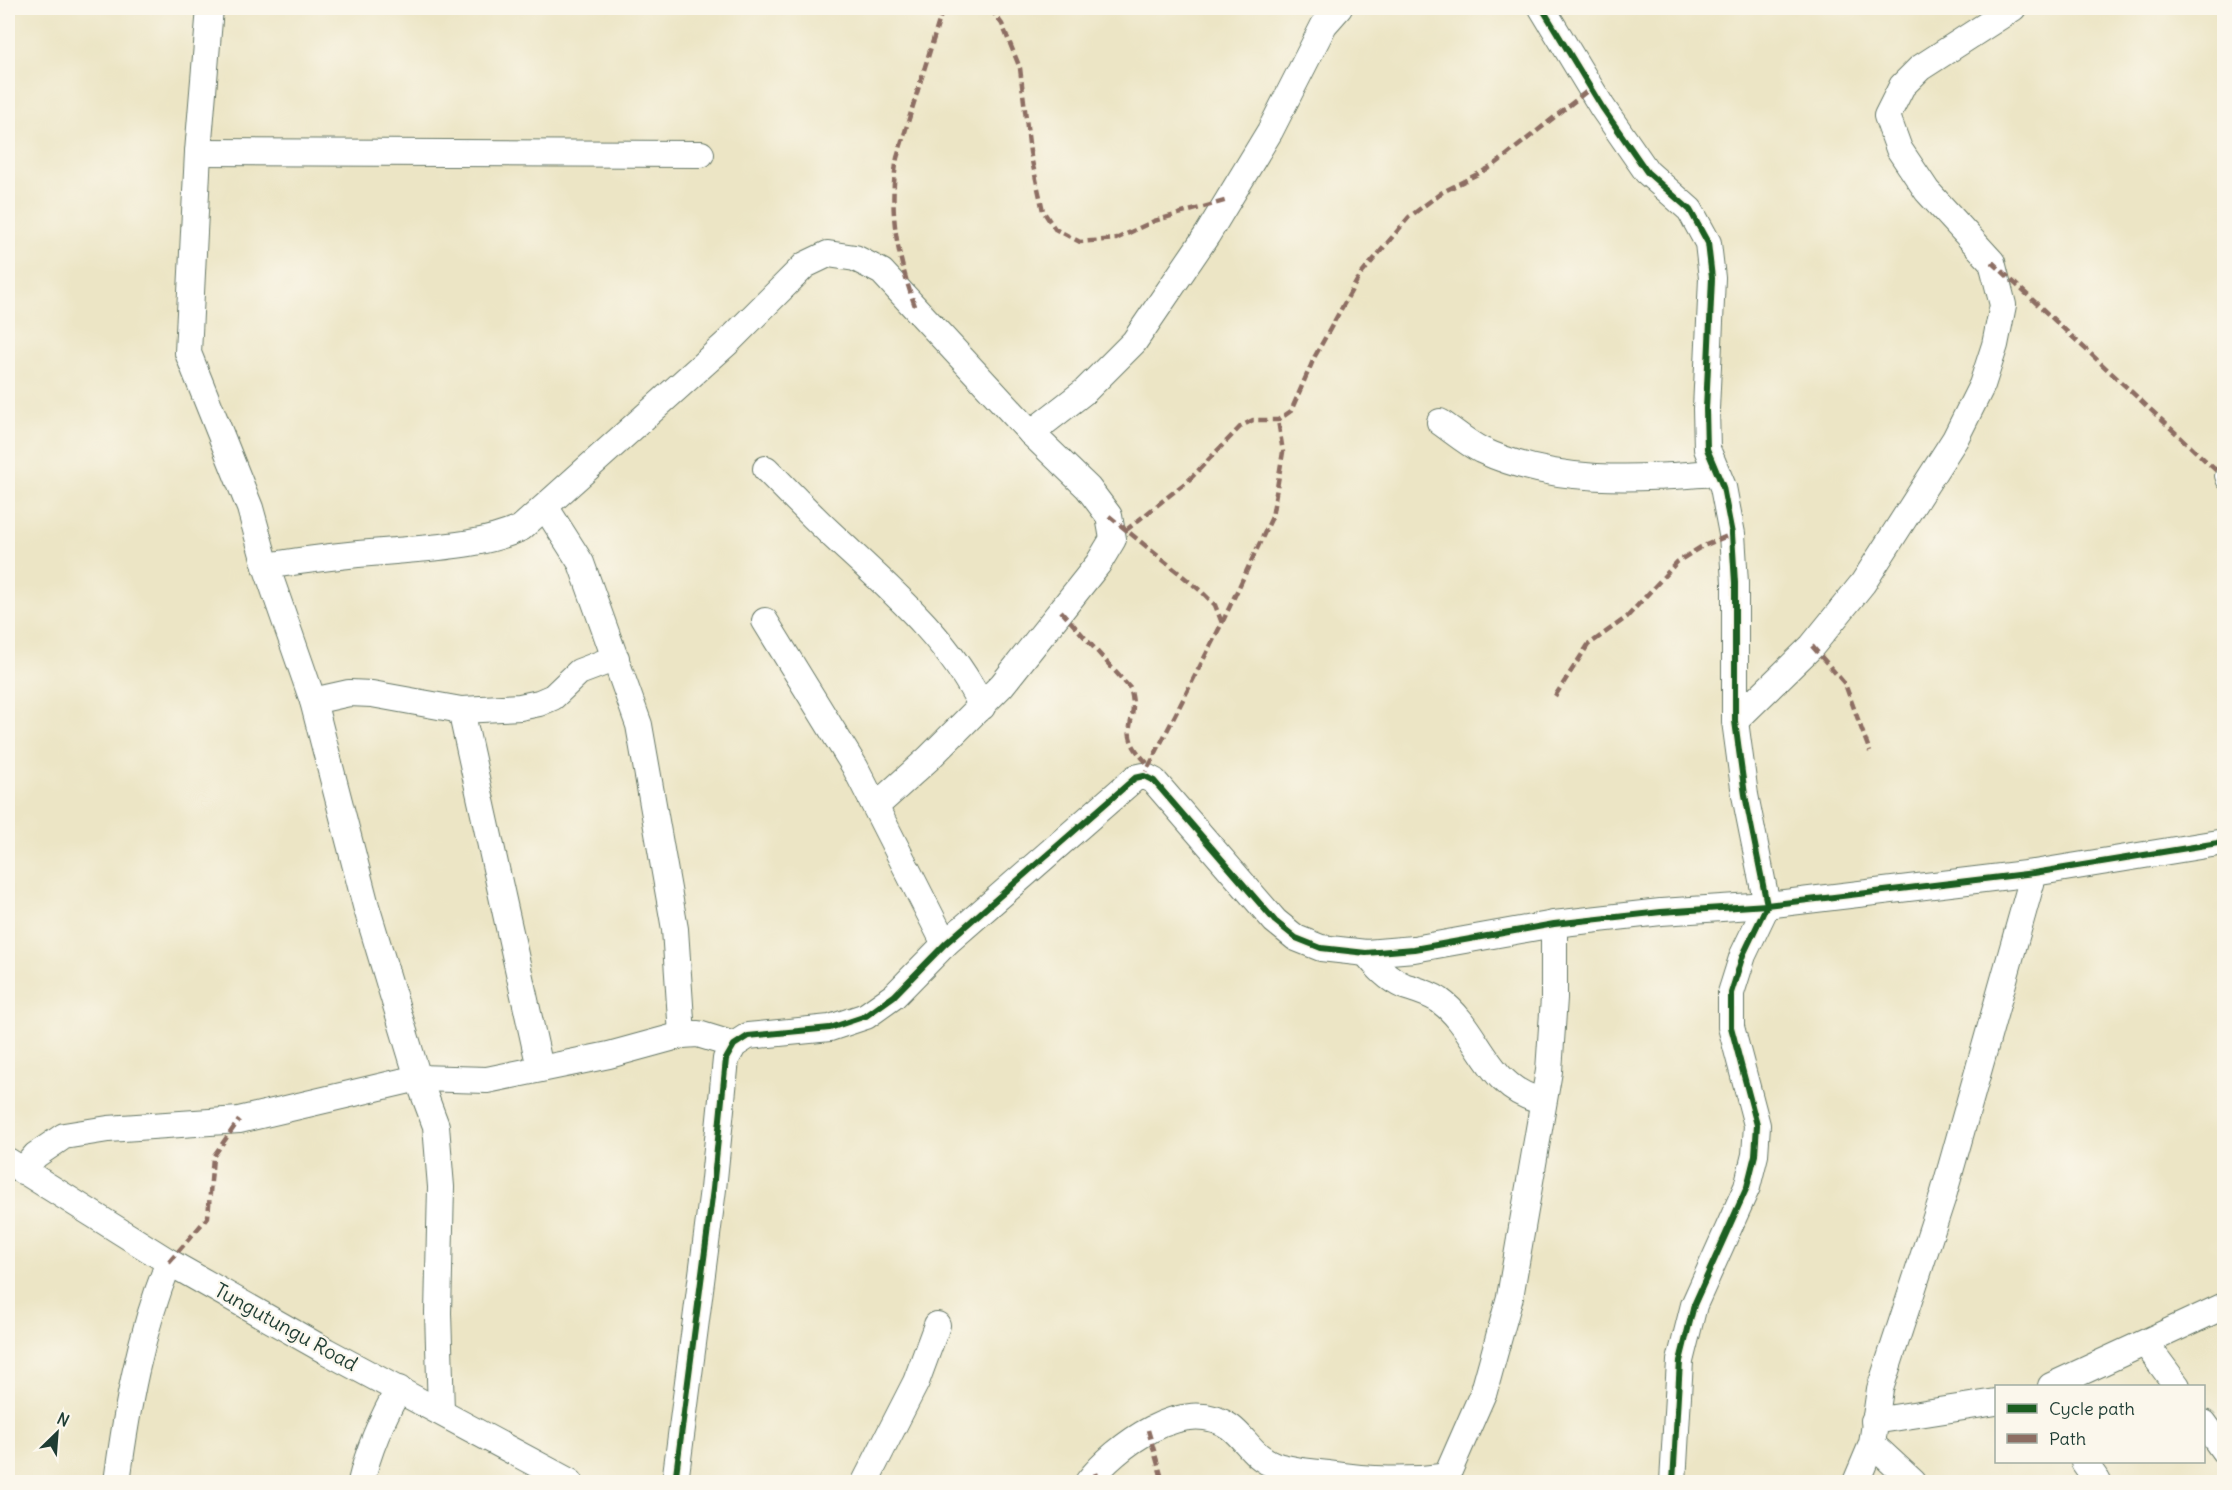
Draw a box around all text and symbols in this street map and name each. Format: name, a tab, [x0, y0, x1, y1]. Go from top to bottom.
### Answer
street label: Tungutungu Road	[210, 1277, 362, 1376]
legend	[1995, 1385, 2205, 1463]
text: Cycle path	[2049, 1397, 2135, 1420]
north arrow	[27, 1403, 87, 1463]
text: N	[54, 1408, 73, 1431]
text: Path	[2049, 1427, 2086, 1450]

